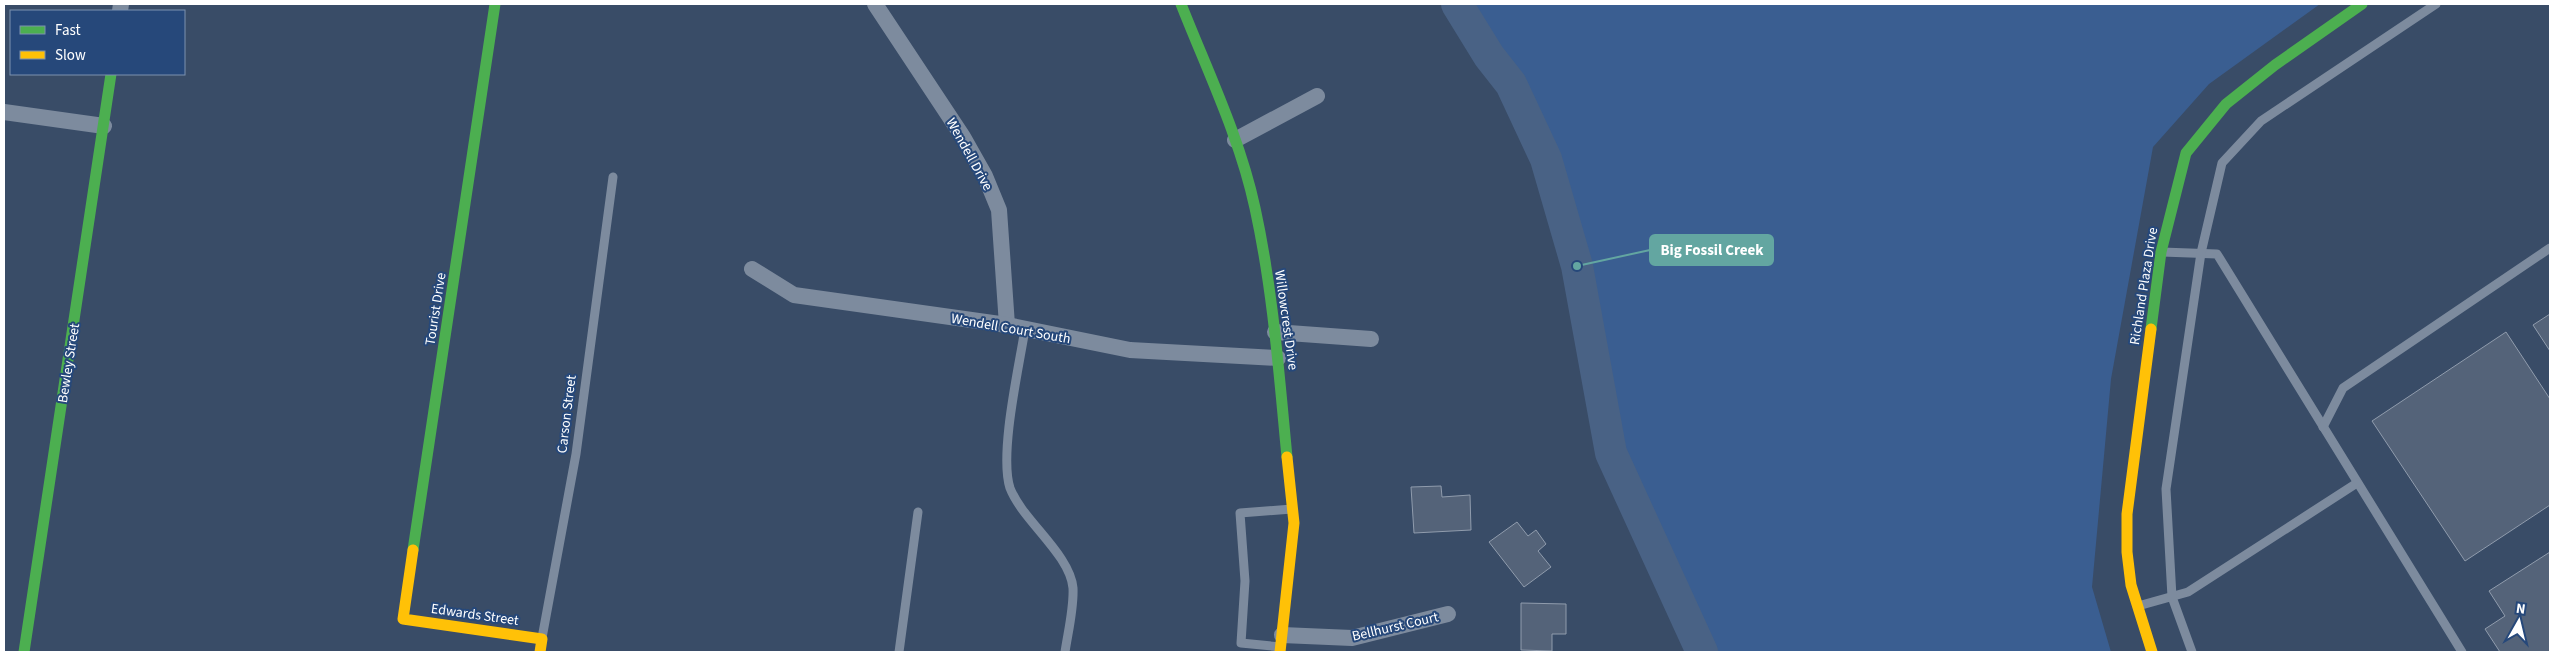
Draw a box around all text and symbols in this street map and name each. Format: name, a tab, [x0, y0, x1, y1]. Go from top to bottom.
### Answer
legend	[10, 10, 185, 75]
text: Fast	[55, 20, 81, 41]
text: Slow	[55, 45, 86, 66]
street label: Wendell Drive	[941, 114, 997, 195]
street label: Richland Plaza Drive	[2125, 226, 2163, 346]
callout: Big Fossil Creek	[1650, 235, 1773, 265]
text: Big Fossil Creek	[1660, 240, 1764, 261]
street label: Willowcrest Drive	[1269, 269, 1303, 371]
street label: Tourist Drive	[420, 271, 452, 347]
street label: Wendell Court South	[950, 309, 1072, 349]
street label: Bewley Street	[53, 322, 85, 404]
street label: Carson Street	[552, 374, 582, 454]
north arrow	[2494, 596, 2544, 646]
street label: Edwards Street	[430, 599, 520, 631]
text: N	[2515, 599, 2527, 620]
street label: Bellhurst Court	[1350, 607, 1441, 647]

